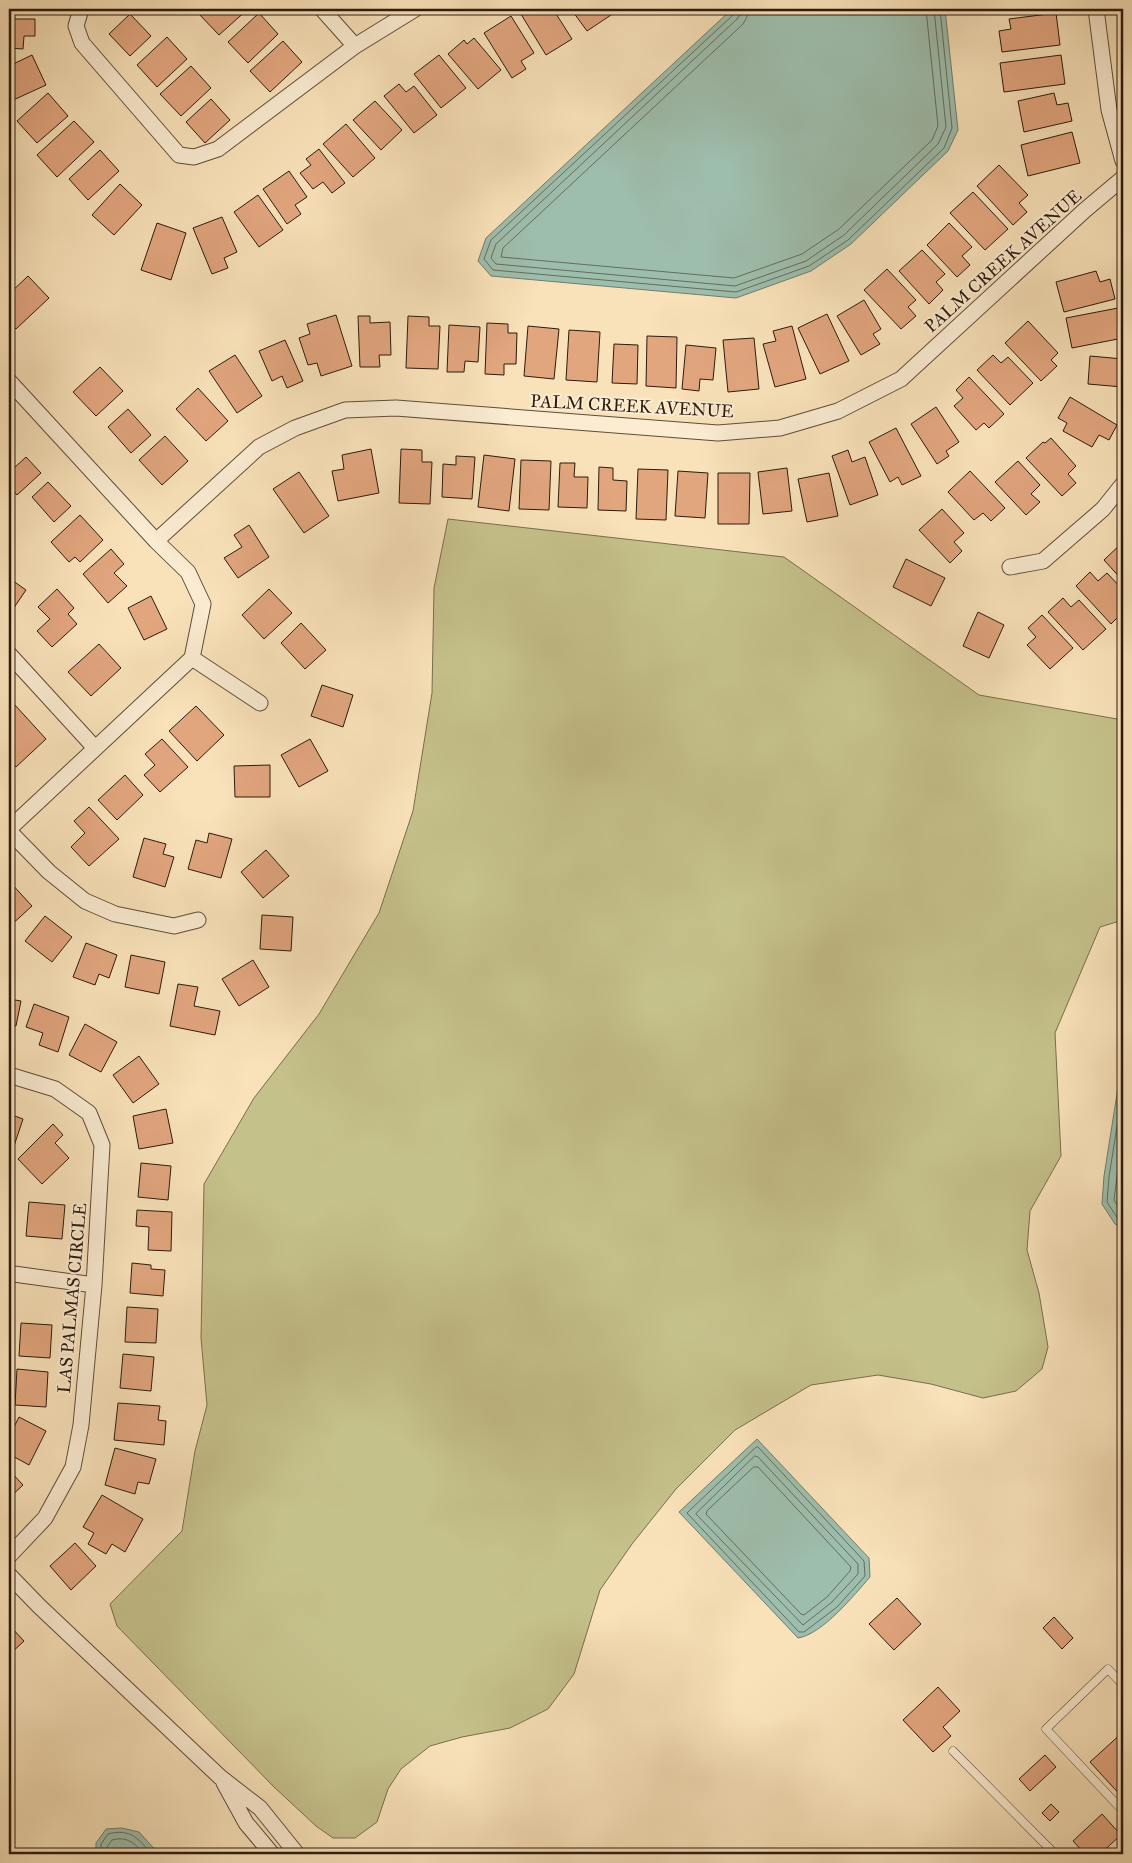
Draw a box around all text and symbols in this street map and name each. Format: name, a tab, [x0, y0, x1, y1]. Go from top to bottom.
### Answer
street label: PALM CREEK AVENUE	[920, 185, 1086, 337]
street label: PALM CREEK AVENUE	[530, 390, 734, 422]
street label: LAS PALMAS CIRCLE	[53, 1202, 91, 1394]

